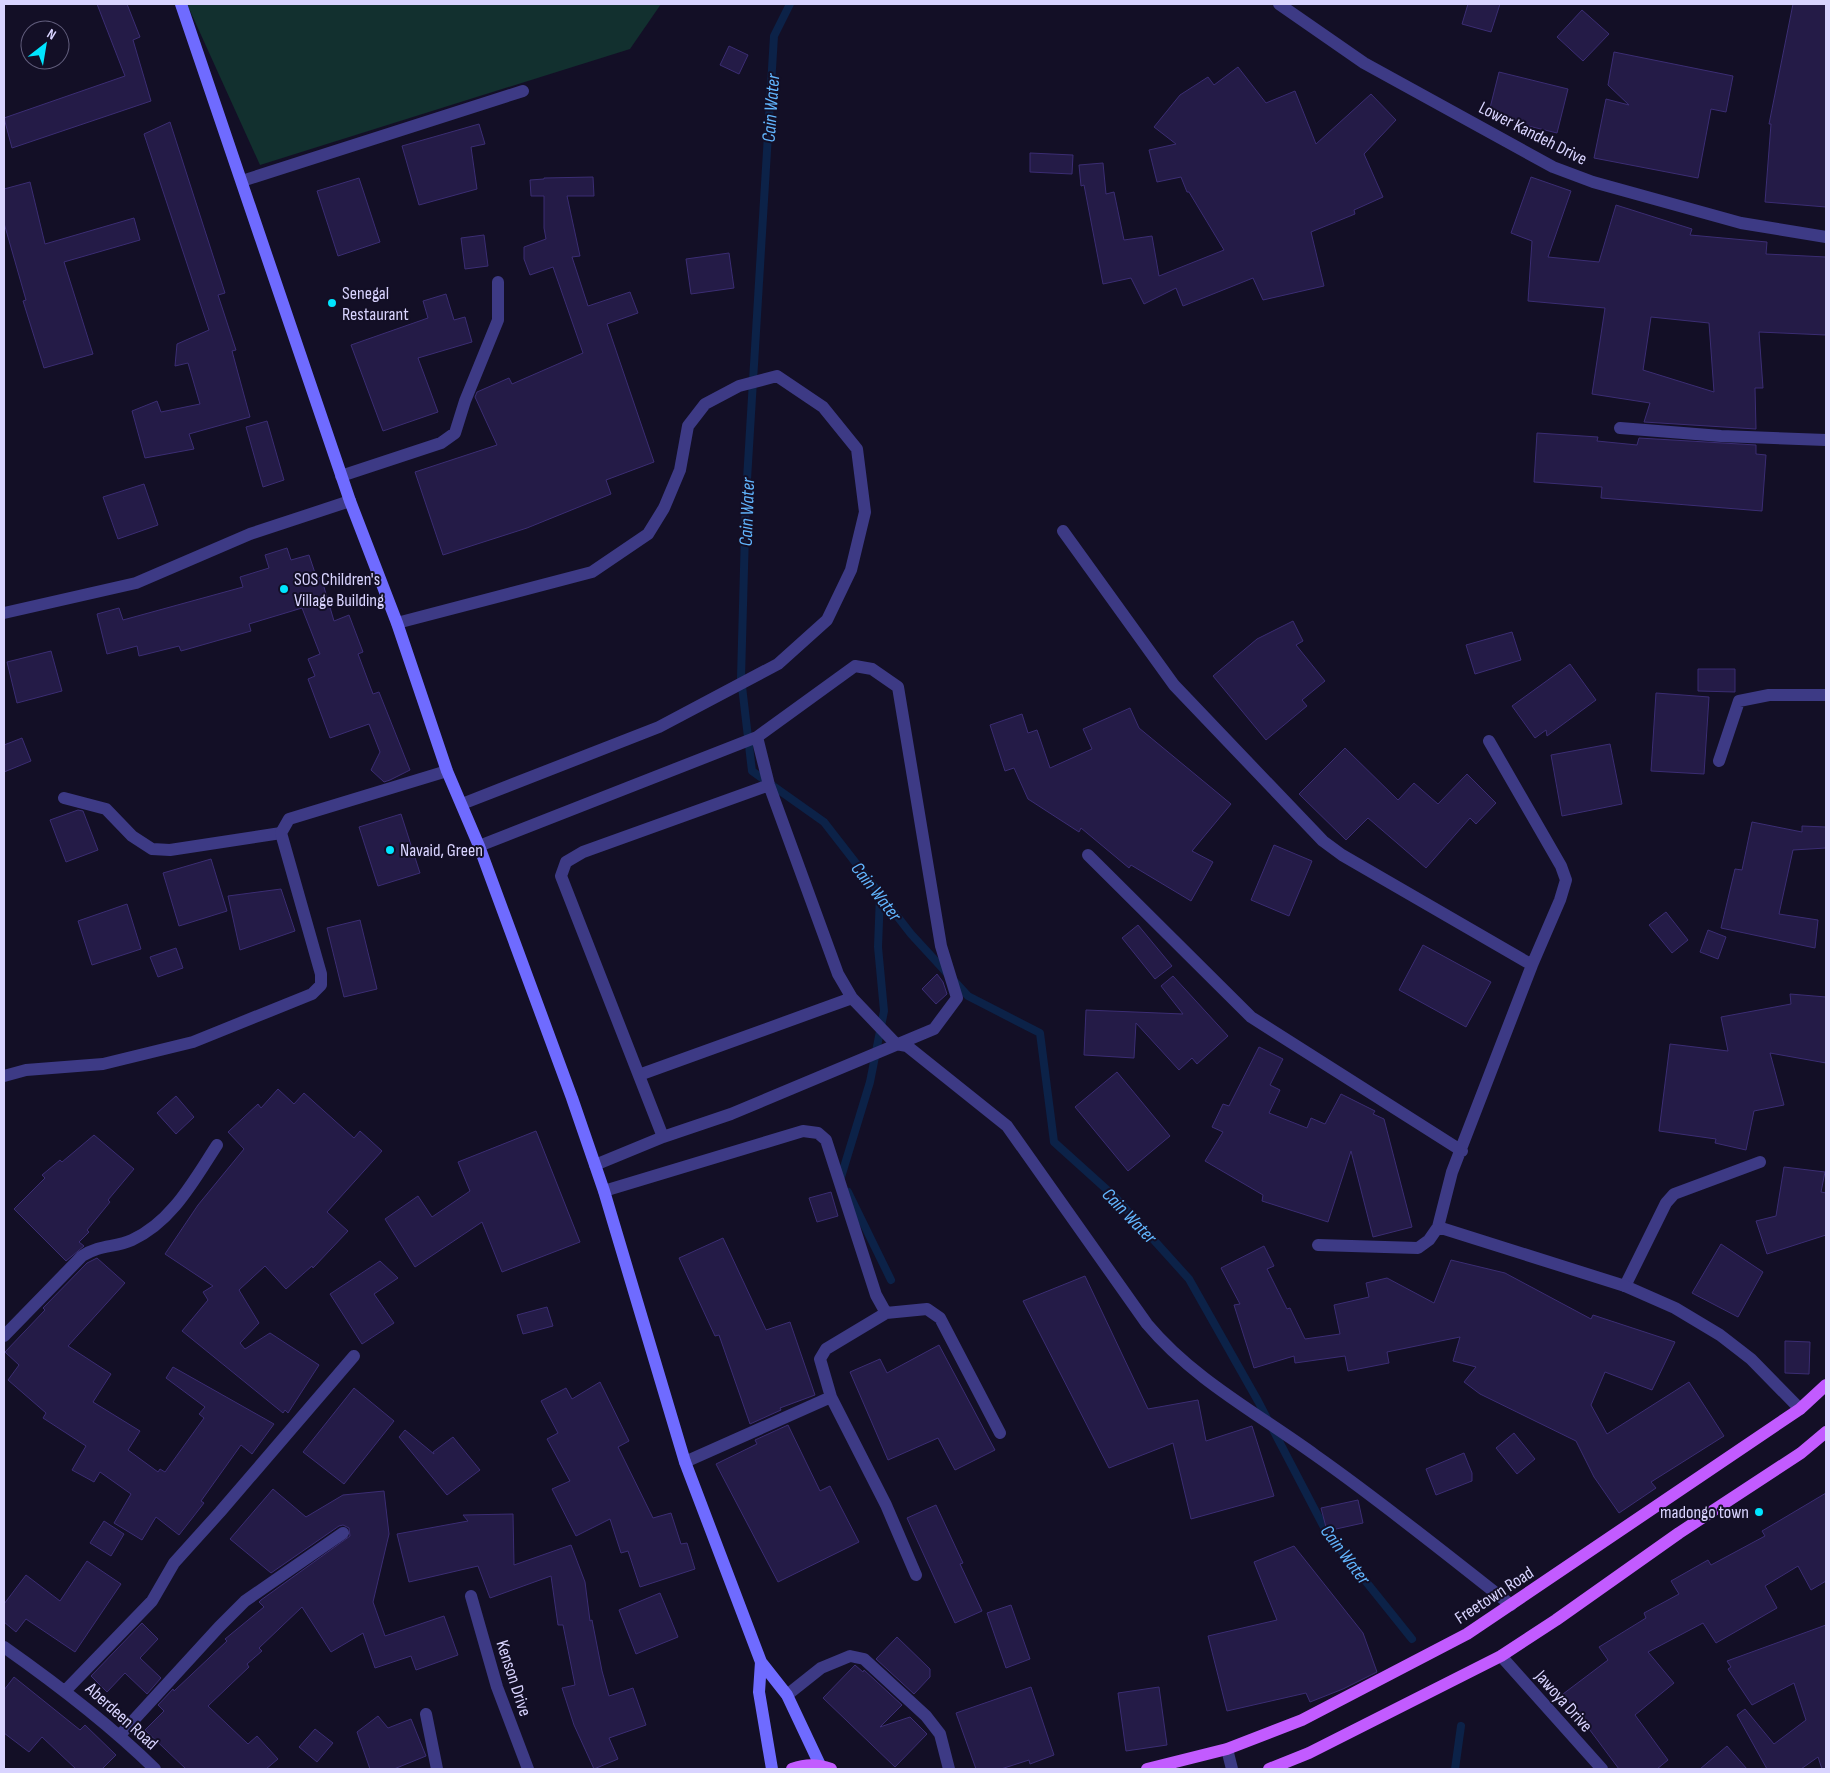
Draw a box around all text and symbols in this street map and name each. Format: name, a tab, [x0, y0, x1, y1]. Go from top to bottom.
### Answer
north arrow	[20, 20, 70, 70]
text: N	[44, 25, 59, 43]
water label: Cain Water	[758, 72, 785, 143]
street label: Lower Kandeh Drive	[1475, 97, 1590, 170]
place label: Senegal Restaurant	[342, 283, 409, 325]
marker: Senegal Restaurant	[326, 297, 338, 309]
water label: Cain Water	[735, 477, 760, 547]
place label: SOS Children's Village Building	[294, 569, 384, 611]
marker: SOS Children's Village Building	[278, 583, 290, 595]
place label: Navaid, Green	[400, 840, 483, 861]
marker: Navaid, Green	[384, 844, 396, 856]
water label: Cain Water	[846, 858, 906, 927]
water label: Cain Water	[1097, 1183, 1162, 1249]
place label: madongo town	[1660, 1502, 1749, 1523]
marker: madongo town	[1753, 1506, 1765, 1518]
water label: Cain Water	[1315, 1521, 1375, 1590]
street label: Freetown Road	[1451, 1562, 1538, 1629]
street label: Kenson Drive	[491, 1637, 536, 1719]
street label: Jawoya Drive	[1530, 1665, 1597, 1737]
street label: Aberdeen Road	[80, 1678, 162, 1754]

